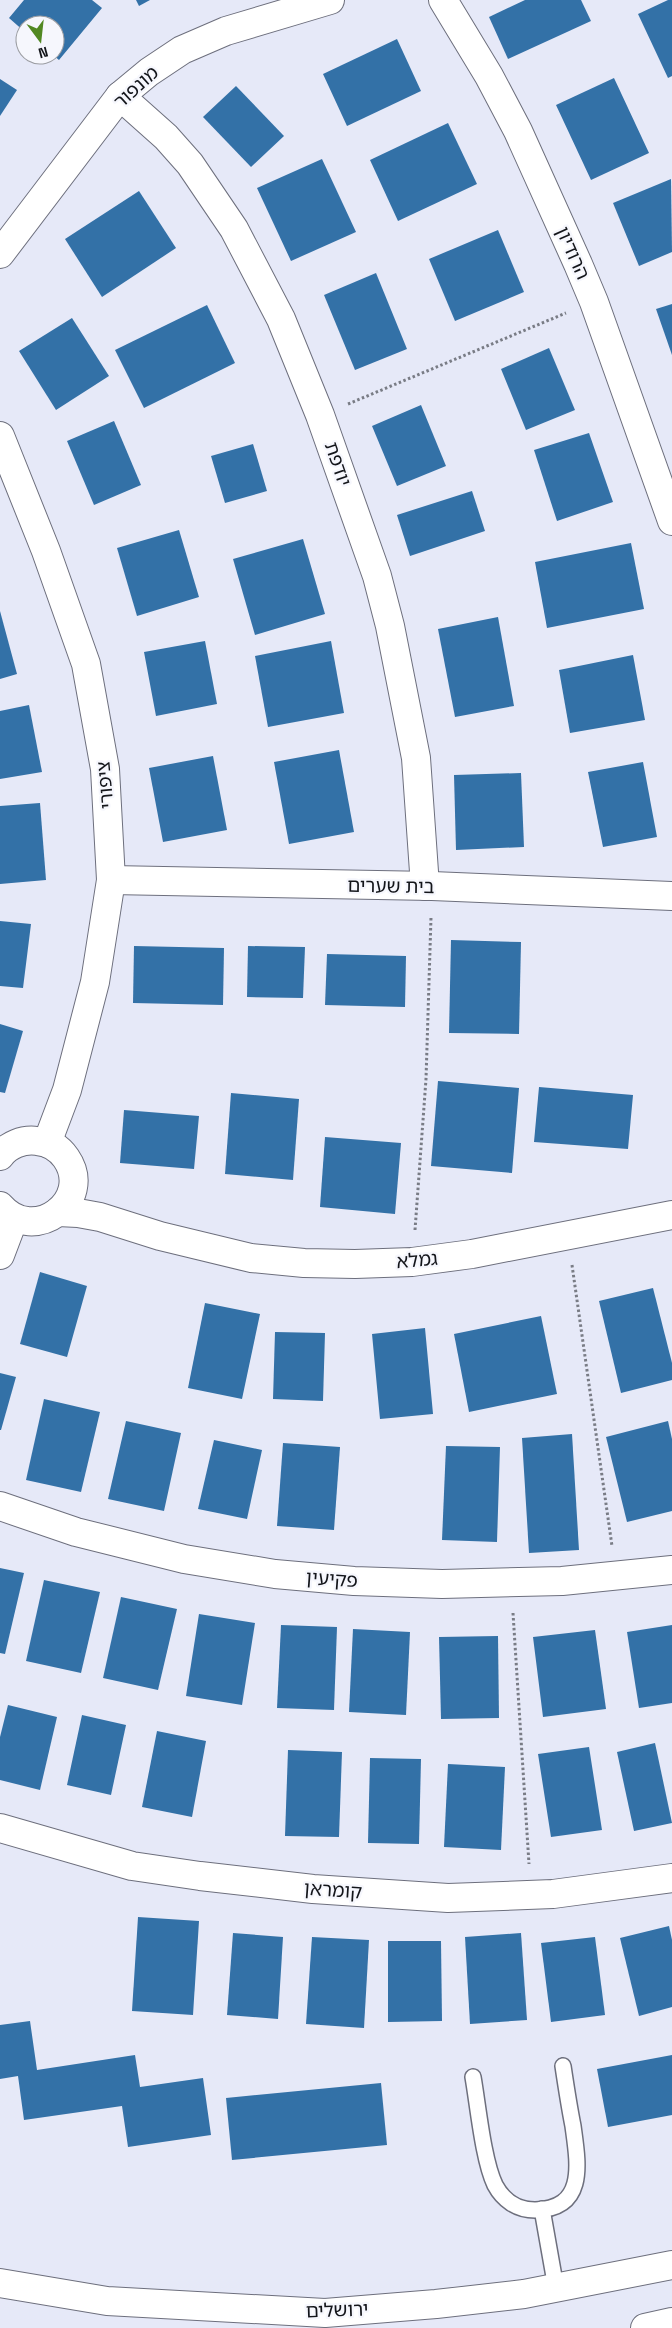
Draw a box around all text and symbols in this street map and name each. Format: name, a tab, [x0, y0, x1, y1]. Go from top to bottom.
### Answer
north arrow	[15, 15, 65, 65]
text: N	[36, 43, 50, 62]
street label: מונפור	[108, 60, 164, 114]
street label: הרודיון	[550, 223, 596, 283]
street label: יודפת	[319, 438, 357, 490]
street label: ציפורי	[90, 760, 120, 810]
street label: בית שערים	[347, 873, 435, 899]
street label: גמלא	[395, 1246, 439, 1274]
street label: פקיעין	[305, 1565, 359, 1593]
street label: קומראן	[303, 1875, 363, 1905]
street label: ירושלים	[305, 2296, 369, 2324]

